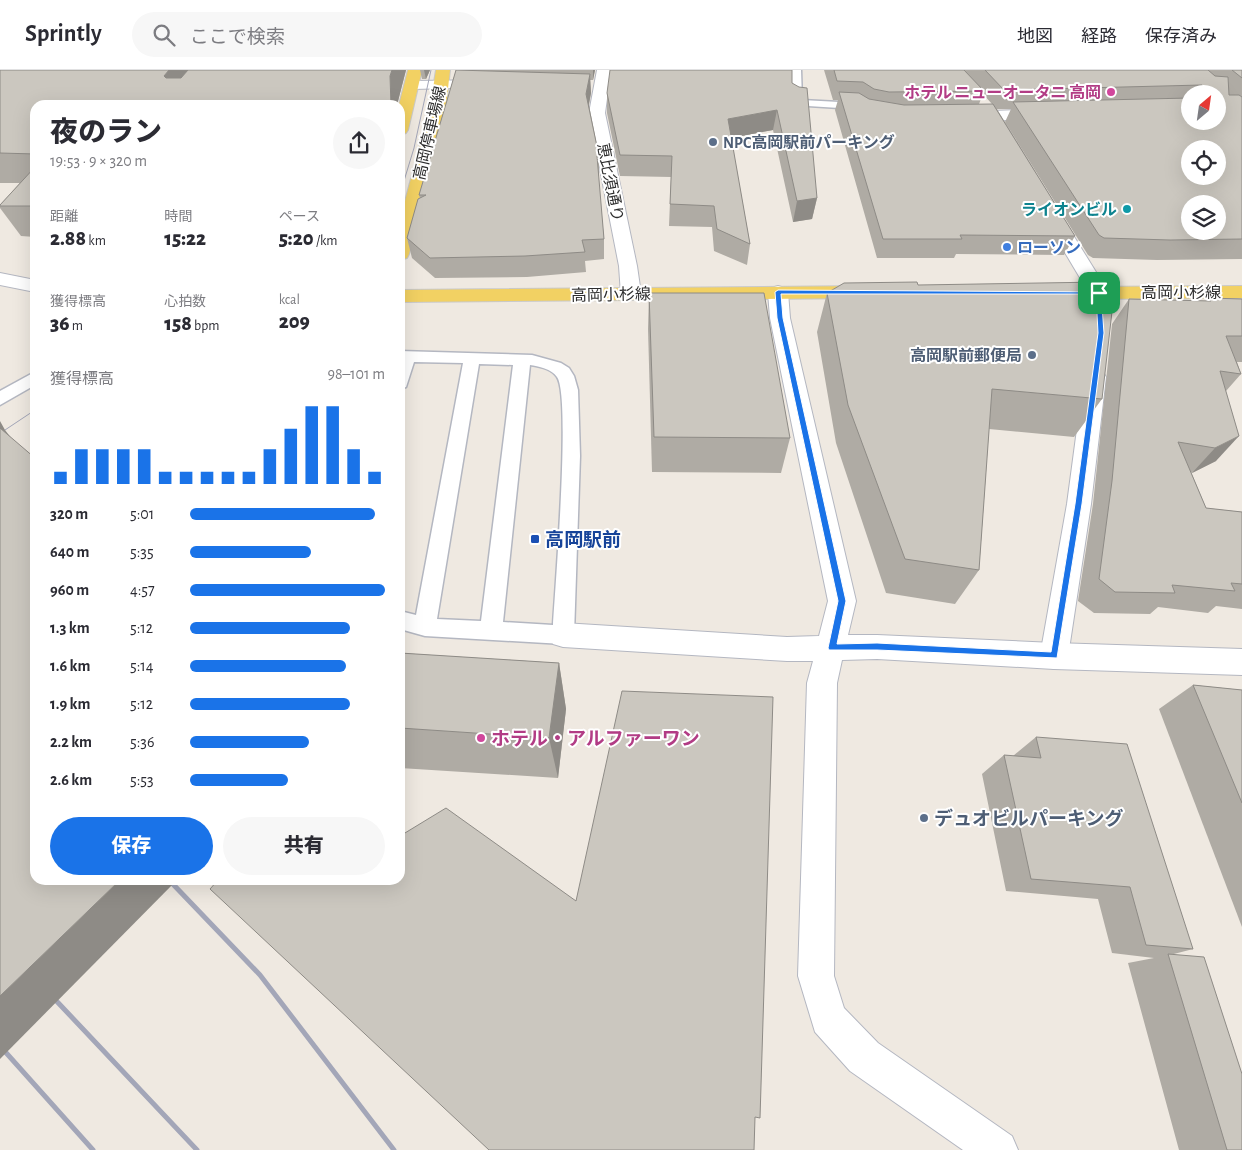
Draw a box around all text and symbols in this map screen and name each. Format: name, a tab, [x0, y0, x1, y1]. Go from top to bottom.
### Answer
search box	[132, 12, 482, 57]
icon: search	[150, 21, 178, 49]
text: Sprintly	[25, 22, 102, 46]
text: ここで検索	[190, 28, 285, 47]
text: 地図	[1017, 28, 1053, 46]
text: 経路	[1081, 28, 1117, 46]
text: 保存済み	[1145, 28, 1217, 46]
street label: 高岡停車場線	[410, 84, 449, 182]
place label: ホテル ニューオータニ 高岡	[904, 84, 1101, 101]
north arrow	[1181, 85, 1226, 130]
map controls	[1181, 85, 1226, 240]
marker: ホテル ニューオータニ 高岡	[1105, 86, 1117, 98]
button: share	[333, 117, 385, 169]
text: 夜のラン	[50, 119, 162, 147]
place label: NPC高岡駅前パーキング	[723, 133, 895, 151]
marker: NPC高岡駅前パーキング	[707, 136, 719, 148]
button: locate	[1181, 140, 1226, 185]
street label: 恵比須通り	[595, 141, 626, 223]
text: 19:53 · 9 × 320 m	[50, 153, 147, 169]
button: layers	[1181, 195, 1226, 240]
place label: ライオンビル	[1021, 201, 1117, 218]
marker: ライオンビル	[1121, 203, 1133, 215]
text: 距離	[50, 210, 78, 224]
text: 時間	[164, 210, 192, 224]
text: ペース	[279, 210, 320, 224]
text: 2.88	[50, 228, 86, 249]
text: 15:22	[164, 228, 206, 249]
text: 5:20	[279, 228, 314, 249]
text: km	[86, 234, 106, 248]
text: /km	[314, 234, 338, 248]
place label: ローソン	[1017, 240, 1081, 256]
marker: ローソン	[1001, 241, 1013, 253]
pin	[1078, 272, 1120, 314]
icon: arrive	[1085, 279, 1113, 307]
street label: 高岡小杉線	[1141, 284, 1221, 301]
street label: 高岡小杉線	[571, 285, 651, 304]
text: kcal	[279, 293, 300, 307]
text: 獲得標高	[50, 295, 106, 309]
text: 心拍数	[164, 295, 206, 309]
text: 209	[279, 311, 310, 332]
text: 36	[50, 313, 70, 334]
text: 158	[164, 313, 192, 334]
text: m	[70, 319, 83, 333]
text: bpm	[192, 319, 220, 333]
place label: 高岡駅前郵便局	[910, 347, 1022, 364]
marker: 高岡駅前郵便局	[1026, 349, 1038, 361]
text: 98–101 m	[327, 366, 385, 382]
text: 獲得標高	[50, 371, 114, 387]
text: 320 m	[50, 506, 88, 522]
text: 5:01	[130, 506, 154, 522]
place label: 高岡駅前	[545, 530, 621, 550]
marker: 高岡駅前	[529, 533, 541, 545]
text: 640 m	[50, 544, 89, 560]
text: 5:35	[130, 544, 154, 560]
text: 960 m	[50, 582, 89, 598]
text: 4:57	[130, 582, 155, 598]
text: 1.3 km	[50, 620, 90, 636]
text: 5:12	[130, 620, 153, 636]
text: 1.6 km	[50, 658, 90, 674]
text: 5:14	[130, 658, 154, 674]
text: 1.9 km	[50, 696, 90, 712]
text: 5:12	[130, 696, 153, 712]
place label: ホテル・アルファーワン	[491, 730, 700, 749]
marker: ホテル・アルファーワン	[475, 732, 487, 744]
text: 2.2 km	[50, 734, 92, 750]
text: 5:36	[130, 734, 154, 750]
text: 2.6 km	[50, 772, 92, 788]
text: 5:53	[130, 772, 154, 788]
place label: デュオビルパーキング	[934, 808, 1123, 829]
marker: デュオビルパーキング	[918, 812, 930, 824]
button: 保存	[50, 817, 213, 875]
button: 共有	[223, 817, 385, 875]

